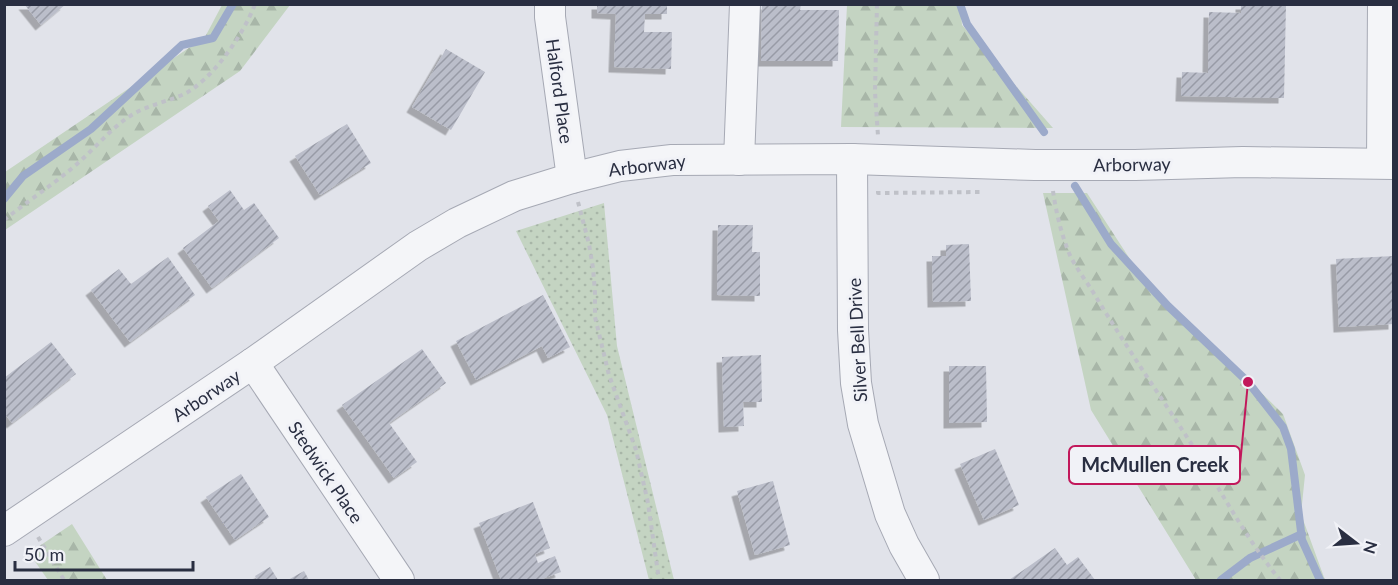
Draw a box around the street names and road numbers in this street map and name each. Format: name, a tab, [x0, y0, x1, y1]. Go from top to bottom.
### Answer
street label: Halford Place	[542, 37, 578, 145]
street label: Arborway	[607, 149, 688, 181]
street label: Arborway	[1093, 152, 1172, 176]
street label: Silver Bell Drive	[843, 277, 871, 403]
street label: Arborway	[168, 364, 245, 426]
street label: Stedwick Place	[284, 417, 368, 527]

